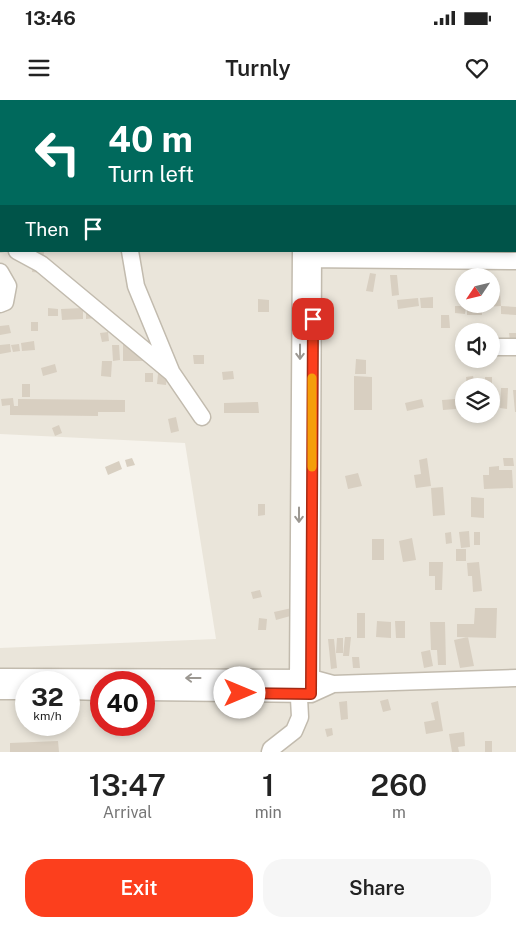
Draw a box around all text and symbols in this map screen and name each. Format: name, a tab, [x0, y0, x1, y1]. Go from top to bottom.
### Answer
text: 13:46	[25, 7, 76, 29]
icon: menu	[25, 54, 53, 82]
icon: heart	[463, 54, 491, 82]
text: Turnly	[225, 55, 291, 81]
text: 40 m	[108, 119, 193, 160]
icon: left	[25, 120, 90, 185]
text: Turn left	[108, 161, 194, 187]
icon: arrive	[79, 215, 107, 243]
text: Then	[25, 218, 69, 240]
north arrow	[455, 268, 500, 312]
map controls	[455, 268, 500, 423]
pin	[292, 298, 334, 340]
icon: arrive	[299, 305, 327, 333]
button: sound	[455, 323, 500, 368]
one-way arrow	[295, 344, 305, 360]
button: layers	[455, 378, 500, 423]
one-way arrow	[294, 506, 304, 523]
position arrow	[213, 666, 265, 718]
speed limit sign: 40	[90, 671, 155, 736]
one-way arrow	[185, 673, 201, 683]
text: 32	[31, 682, 64, 712]
text: km/h	[33, 709, 62, 723]
text: 13:47	[89, 767, 166, 803]
text: 1	[262, 767, 275, 803]
text: 260	[371, 767, 427, 803]
text: Arrival	[103, 803, 152, 822]
text: min	[255, 803, 282, 822]
text: m	[392, 803, 406, 822]
button: Exit	[25, 859, 253, 917]
button: Share	[263, 859, 491, 917]

